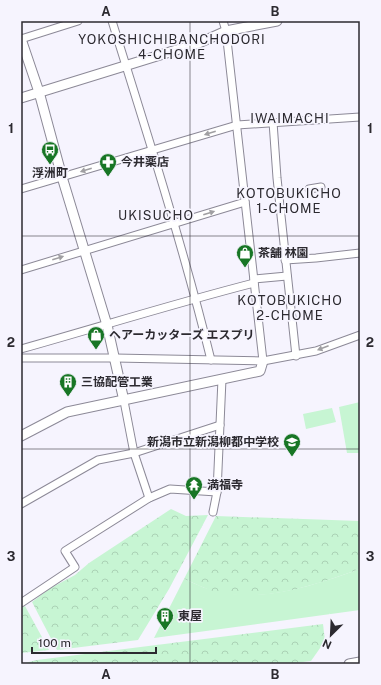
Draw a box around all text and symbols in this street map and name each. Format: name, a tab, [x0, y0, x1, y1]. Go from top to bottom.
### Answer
text: A	[101, 4, 111, 19]
text: B	[271, 4, 280, 19]
district label: YOKOSHICHIBANCHODORI 4-CHOME	[78, 32, 266, 62]
district label: IWAIMACHI	[250, 111, 330, 126]
text: 1	[8, 121, 14, 136]
text: 1	[367, 121, 373, 136]
one-way arrow	[204, 130, 216, 136]
bus stop icon: 浮洲町	[40, 140, 60, 165]
pharmacy icon: 今井薬店	[98, 152, 118, 177]
place label: 今井薬店	[121, 155, 169, 169]
place label: 浮洲町	[32, 166, 68, 180]
one-way arrow	[80, 167, 92, 173]
district label: KOTOBUKICHO 1-CHOME	[236, 186, 342, 216]
district label: UKISUCHO	[118, 208, 194, 223]
one-way arrow	[204, 210, 216, 216]
shop icon: 茶舗 林園	[235, 243, 255, 268]
place label: 茶舗 林園	[258, 246, 309, 260]
one-way arrow	[53, 255, 65, 261]
district label: KOTOBUKICHO 2-CHOME	[237, 293, 343, 323]
shop icon: ヘアーカッターズ エスプリ	[86, 325, 106, 350]
place label: ヘアーカッターズ エスプリ	[109, 328, 254, 342]
text: 2	[7, 335, 15, 350]
text: 2	[366, 335, 374, 350]
one-way arrow	[317, 346, 329, 352]
building icon: 三協配管工業	[58, 372, 78, 397]
place label: 三協配管工業	[81, 375, 153, 389]
school or university icon: 新潟市立新潟柳都中学校	[282, 432, 302, 457]
place label: 新潟市立新潟柳都中学校	[147, 435, 279, 449]
temple icon: 満福寺	[184, 475, 204, 500]
place label: 満福寺	[207, 478, 243, 492]
text: 3	[7, 549, 16, 564]
text: 3	[366, 549, 375, 564]
building icon: 東屋	[155, 606, 175, 631]
place label: 東屋	[178, 609, 202, 623]
north arrow	[311, 615, 351, 655]
scale bar	[32, 629, 156, 655]
text: 100 m	[38, 636, 71, 650]
text: N	[321, 637, 333, 651]
text: A	[101, 667, 111, 682]
text: B	[271, 667, 280, 682]

